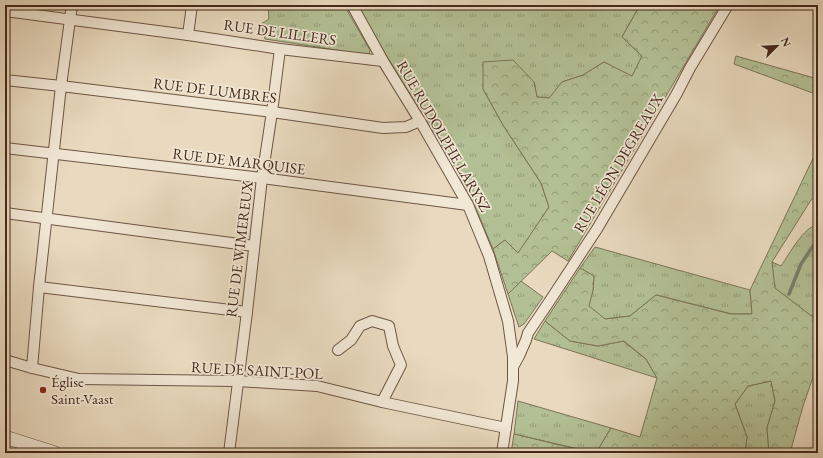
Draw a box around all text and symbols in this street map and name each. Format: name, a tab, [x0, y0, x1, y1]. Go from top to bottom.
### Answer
street label: RUE DE LILLERS	[222, 15, 338, 49]
north arrow	[757, 26, 797, 66]
text: N	[778, 35, 794, 49]
street label: RUE RUDOLPHE LARYSZ	[393, 57, 495, 215]
street label: RUE DE LUMBRES	[152, 73, 278, 107]
street label: RUE LÉON DEGREAUX	[569, 90, 667, 236]
street label: RUE DE MARQUISE	[172, 143, 307, 179]
street label: RUE DE WIMEREUX	[221, 179, 257, 318]
street label: RUE DE SAINT-POL	[191, 357, 324, 383]
place label: Église Saint-Vaast	[51, 372, 114, 408]
marker: Église Saint-Vaast	[38, 385, 48, 395]

